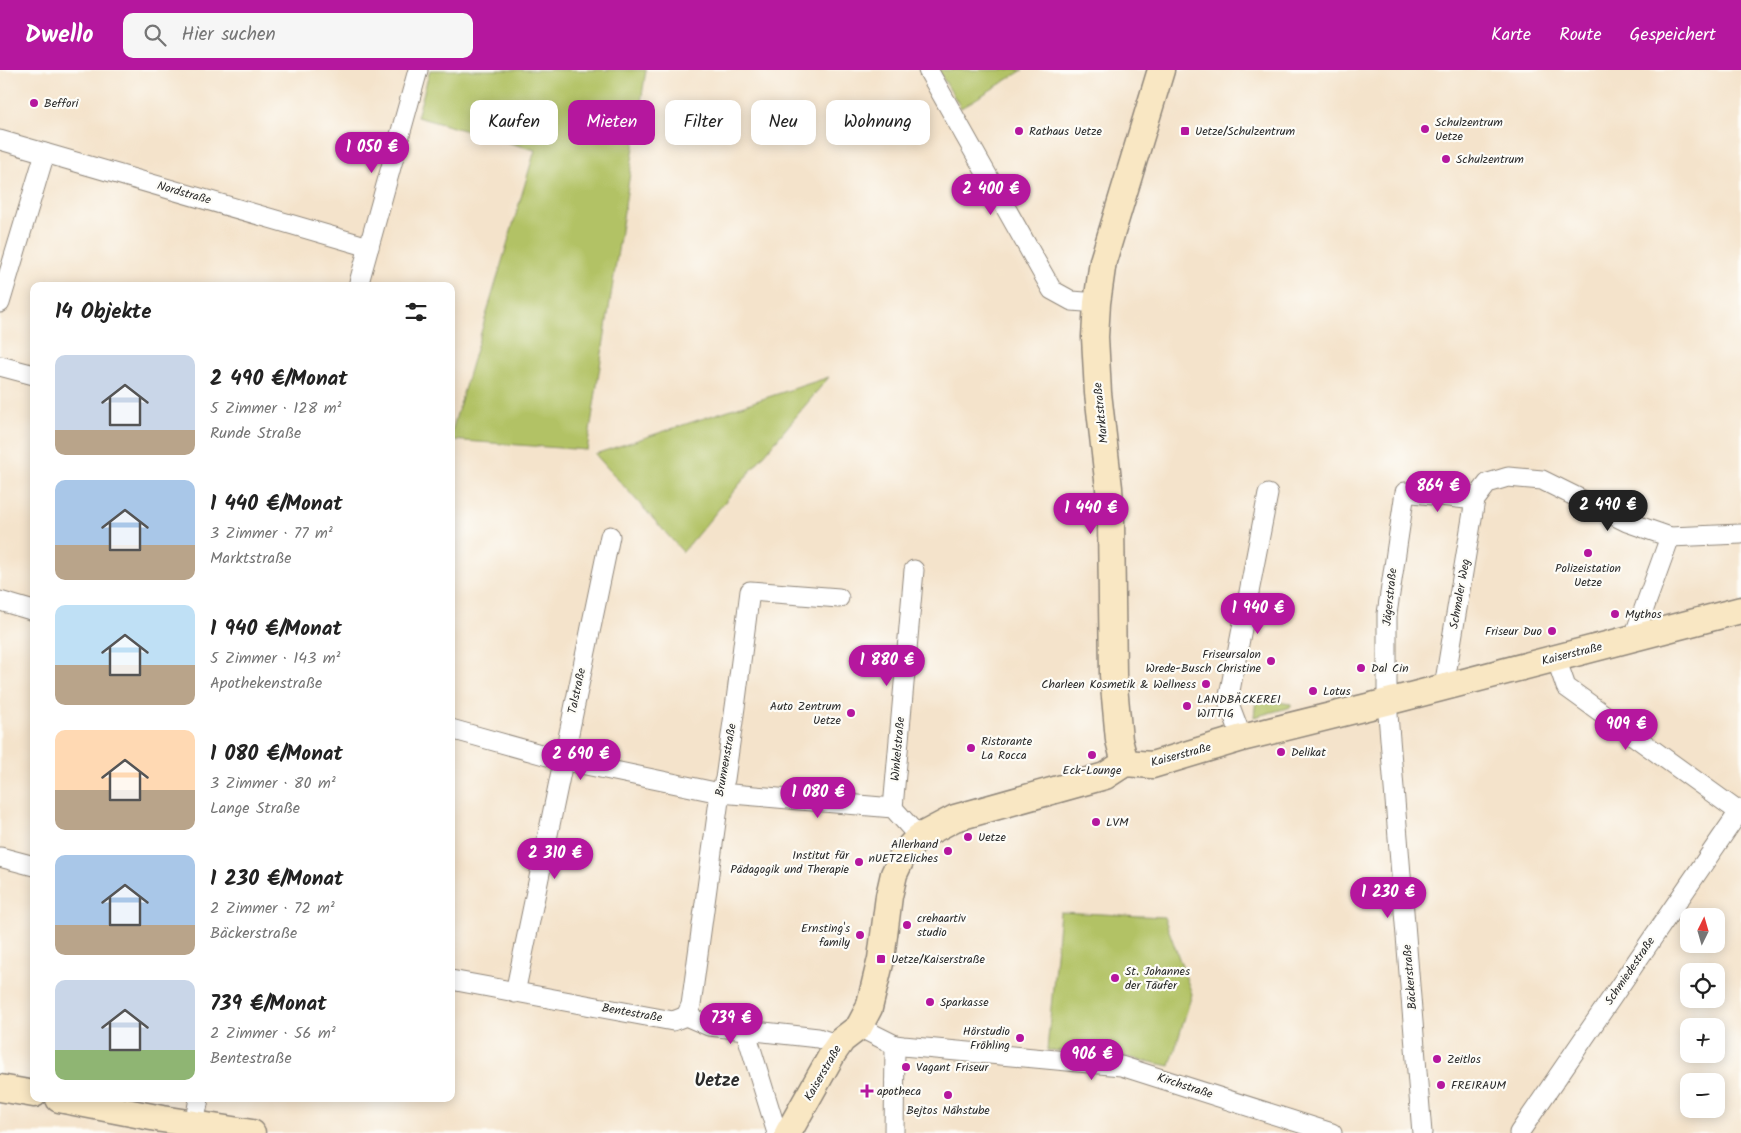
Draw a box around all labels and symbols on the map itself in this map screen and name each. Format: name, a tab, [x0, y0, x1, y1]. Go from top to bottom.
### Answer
place label: Beffori	[44, 94, 79, 113]
marker: Beffori	[28, 97, 40, 109]
place label: Schulzentrum Uetze	[1435, 113, 1503, 146]
place label: Rathaus Uetze	[1029, 122, 1103, 141]
place label: Uetze/Schulzentrum	[1195, 122, 1295, 141]
marker: Schulzentrum Uetze	[1419, 123, 1431, 135]
marker: Rathaus Uetze	[1013, 125, 1025, 137]
marker: Uetze/Schulzentrum	[1179, 125, 1191, 137]
pin: 1 050 €	[326, 132, 418, 174]
place label: Schulzentrum	[1456, 150, 1524, 169]
marker: Schulzentrum	[1440, 153, 1452, 165]
pin: 2 400 €	[945, 174, 1037, 216]
street label: Nordstraße	[155, 176, 214, 210]
street label: Marktstraße	[1088, 381, 1114, 444]
pin: 864 €	[1403, 470, 1473, 513]
pin: 2 490 €	[1562, 490, 1654, 532]
pin: 1 440 €	[1045, 492, 1137, 535]
marker: Polizeistation Uetze	[1582, 547, 1594, 559]
street label: Schmaler Weg	[1444, 557, 1476, 631]
place label: Polizeistation Uetze	[1555, 559, 1621, 592]
street label: Jägerstraße	[1378, 567, 1403, 627]
pin: 1 940 €	[1212, 592, 1304, 635]
place label: Mythos	[1625, 605, 1662, 624]
marker: Mythos	[1609, 608, 1621, 620]
place label: Friseur Duo	[1485, 622, 1542, 641]
marker: Friseur Duo	[1546, 625, 1558, 637]
street label: Kaiserstraße	[1540, 637, 1605, 671]
pin: 1 880 €	[841, 644, 933, 687]
place label: Friseursalon Wrede-Busch Christine	[1145, 645, 1262, 678]
marker: Friseursalon Wrede-Busch Christine	[1265, 655, 1277, 667]
place label: Dal Cin	[1371, 659, 1409, 678]
marker: Dal Cin	[1355, 662, 1367, 674]
street label: Talstraße	[563, 666, 591, 716]
place label: Charleen Kosmetik & Wellness	[1041, 675, 1196, 694]
marker: Charleen Kosmetik & Wellness	[1200, 678, 1212, 690]
place label: Lotus	[1323, 682, 1351, 701]
marker: Lotus	[1307, 685, 1319, 697]
place label: LANDBÄCKEREI WITTIG	[1197, 690, 1281, 723]
place label: Auto Zentrum Uetze	[770, 697, 842, 730]
marker: LANDBÄCKEREI WITTIG	[1181, 700, 1193, 712]
marker: Auto Zentrum Uetze	[845, 707, 857, 719]
pin: 909 €	[1591, 708, 1661, 751]
street label: Winkelstraße	[886, 716, 910, 782]
street label: Brunnenstraße	[710, 721, 742, 798]
place label: Ristorante La Rocca	[981, 732, 1033, 765]
pin: 2 690 €	[535, 738, 627, 781]
street label: Kaiserstraße	[1149, 738, 1214, 772]
marker: Ristorante La Rocca	[965, 742, 977, 754]
place label: Delikat	[1291, 743, 1326, 762]
marker: Delikat	[1275, 746, 1287, 758]
marker: Eck-Lounge	[1086, 749, 1098, 761]
place label: Eck-Lounge	[1063, 761, 1122, 780]
pin: 1 080 €	[772, 776, 864, 819]
place label: LVM	[1106, 813, 1129, 832]
marker: LVM	[1090, 816, 1102, 828]
place label: Uetze	[978, 828, 1007, 847]
marker: Uetze	[962, 831, 974, 843]
place label: Allerhand nUETZEliches	[868, 835, 939, 868]
pin: 2 310 €	[509, 838, 601, 880]
marker: Allerhand nUETZEliches	[942, 845, 954, 857]
place label: Institut für Pädagogik und Therapie	[730, 846, 850, 879]
marker: Institut für Pädagogik und Therapie	[853, 856, 865, 868]
pin: 1 230 €	[1342, 876, 1434, 919]
north arrow	[1680, 908, 1725, 952]
place label: crehaartiv studio	[917, 909, 967, 942]
place label: Ernsting's family	[801, 919, 850, 952]
marker: crehaartiv studio	[901, 919, 913, 931]
marker: Ernsting's family	[854, 929, 866, 941]
street label: Schmiedestraße	[1600, 932, 1660, 1009]
street label: Bäckerstraße	[1398, 943, 1422, 1010]
place label: Uetze/Kaiserstraße	[891, 950, 986, 969]
marker: Uetze/Kaiserstraße	[875, 953, 887, 965]
place label: St. Johannes der Täufer	[1125, 962, 1190, 995]
marker: St. Johannes der Täufer	[1109, 972, 1121, 984]
place label: Sparkasse	[940, 993, 989, 1012]
marker: Sparkasse	[924, 996, 936, 1008]
street label: Bentestraße	[600, 998, 664, 1028]
pin: 739 €	[696, 1002, 766, 1045]
place label: Hörstudio Fröhling	[963, 1022, 1010, 1055]
marker: Hörstudio Fröhling	[1014, 1032, 1026, 1044]
pin: 906 €	[1057, 1038, 1127, 1081]
street label: Kaiserstraße	[799, 1041, 847, 1105]
place label: Zeitlos	[1447, 1050, 1481, 1069]
marker: Zeitlos	[1431, 1053, 1443, 1065]
place label: Vagant Friseur	[916, 1058, 990, 1077]
marker: Vagant Friseur	[900, 1061, 912, 1073]
district label: Uetze	[694, 1067, 740, 1096]
street label: Kirchstraße	[1155, 1068, 1216, 1104]
place label: FREIRAUM	[1451, 1076, 1507, 1095]
marker: FREIRAUM	[1435, 1079, 1447, 1091]
place label: apotheca	[877, 1082, 922, 1101]
marker: apotheca	[861, 1085, 873, 1097]
marker: Bejtos Nähstube	[942, 1089, 954, 1101]
place label: Bejtos Nähstube	[906, 1101, 990, 1120]

